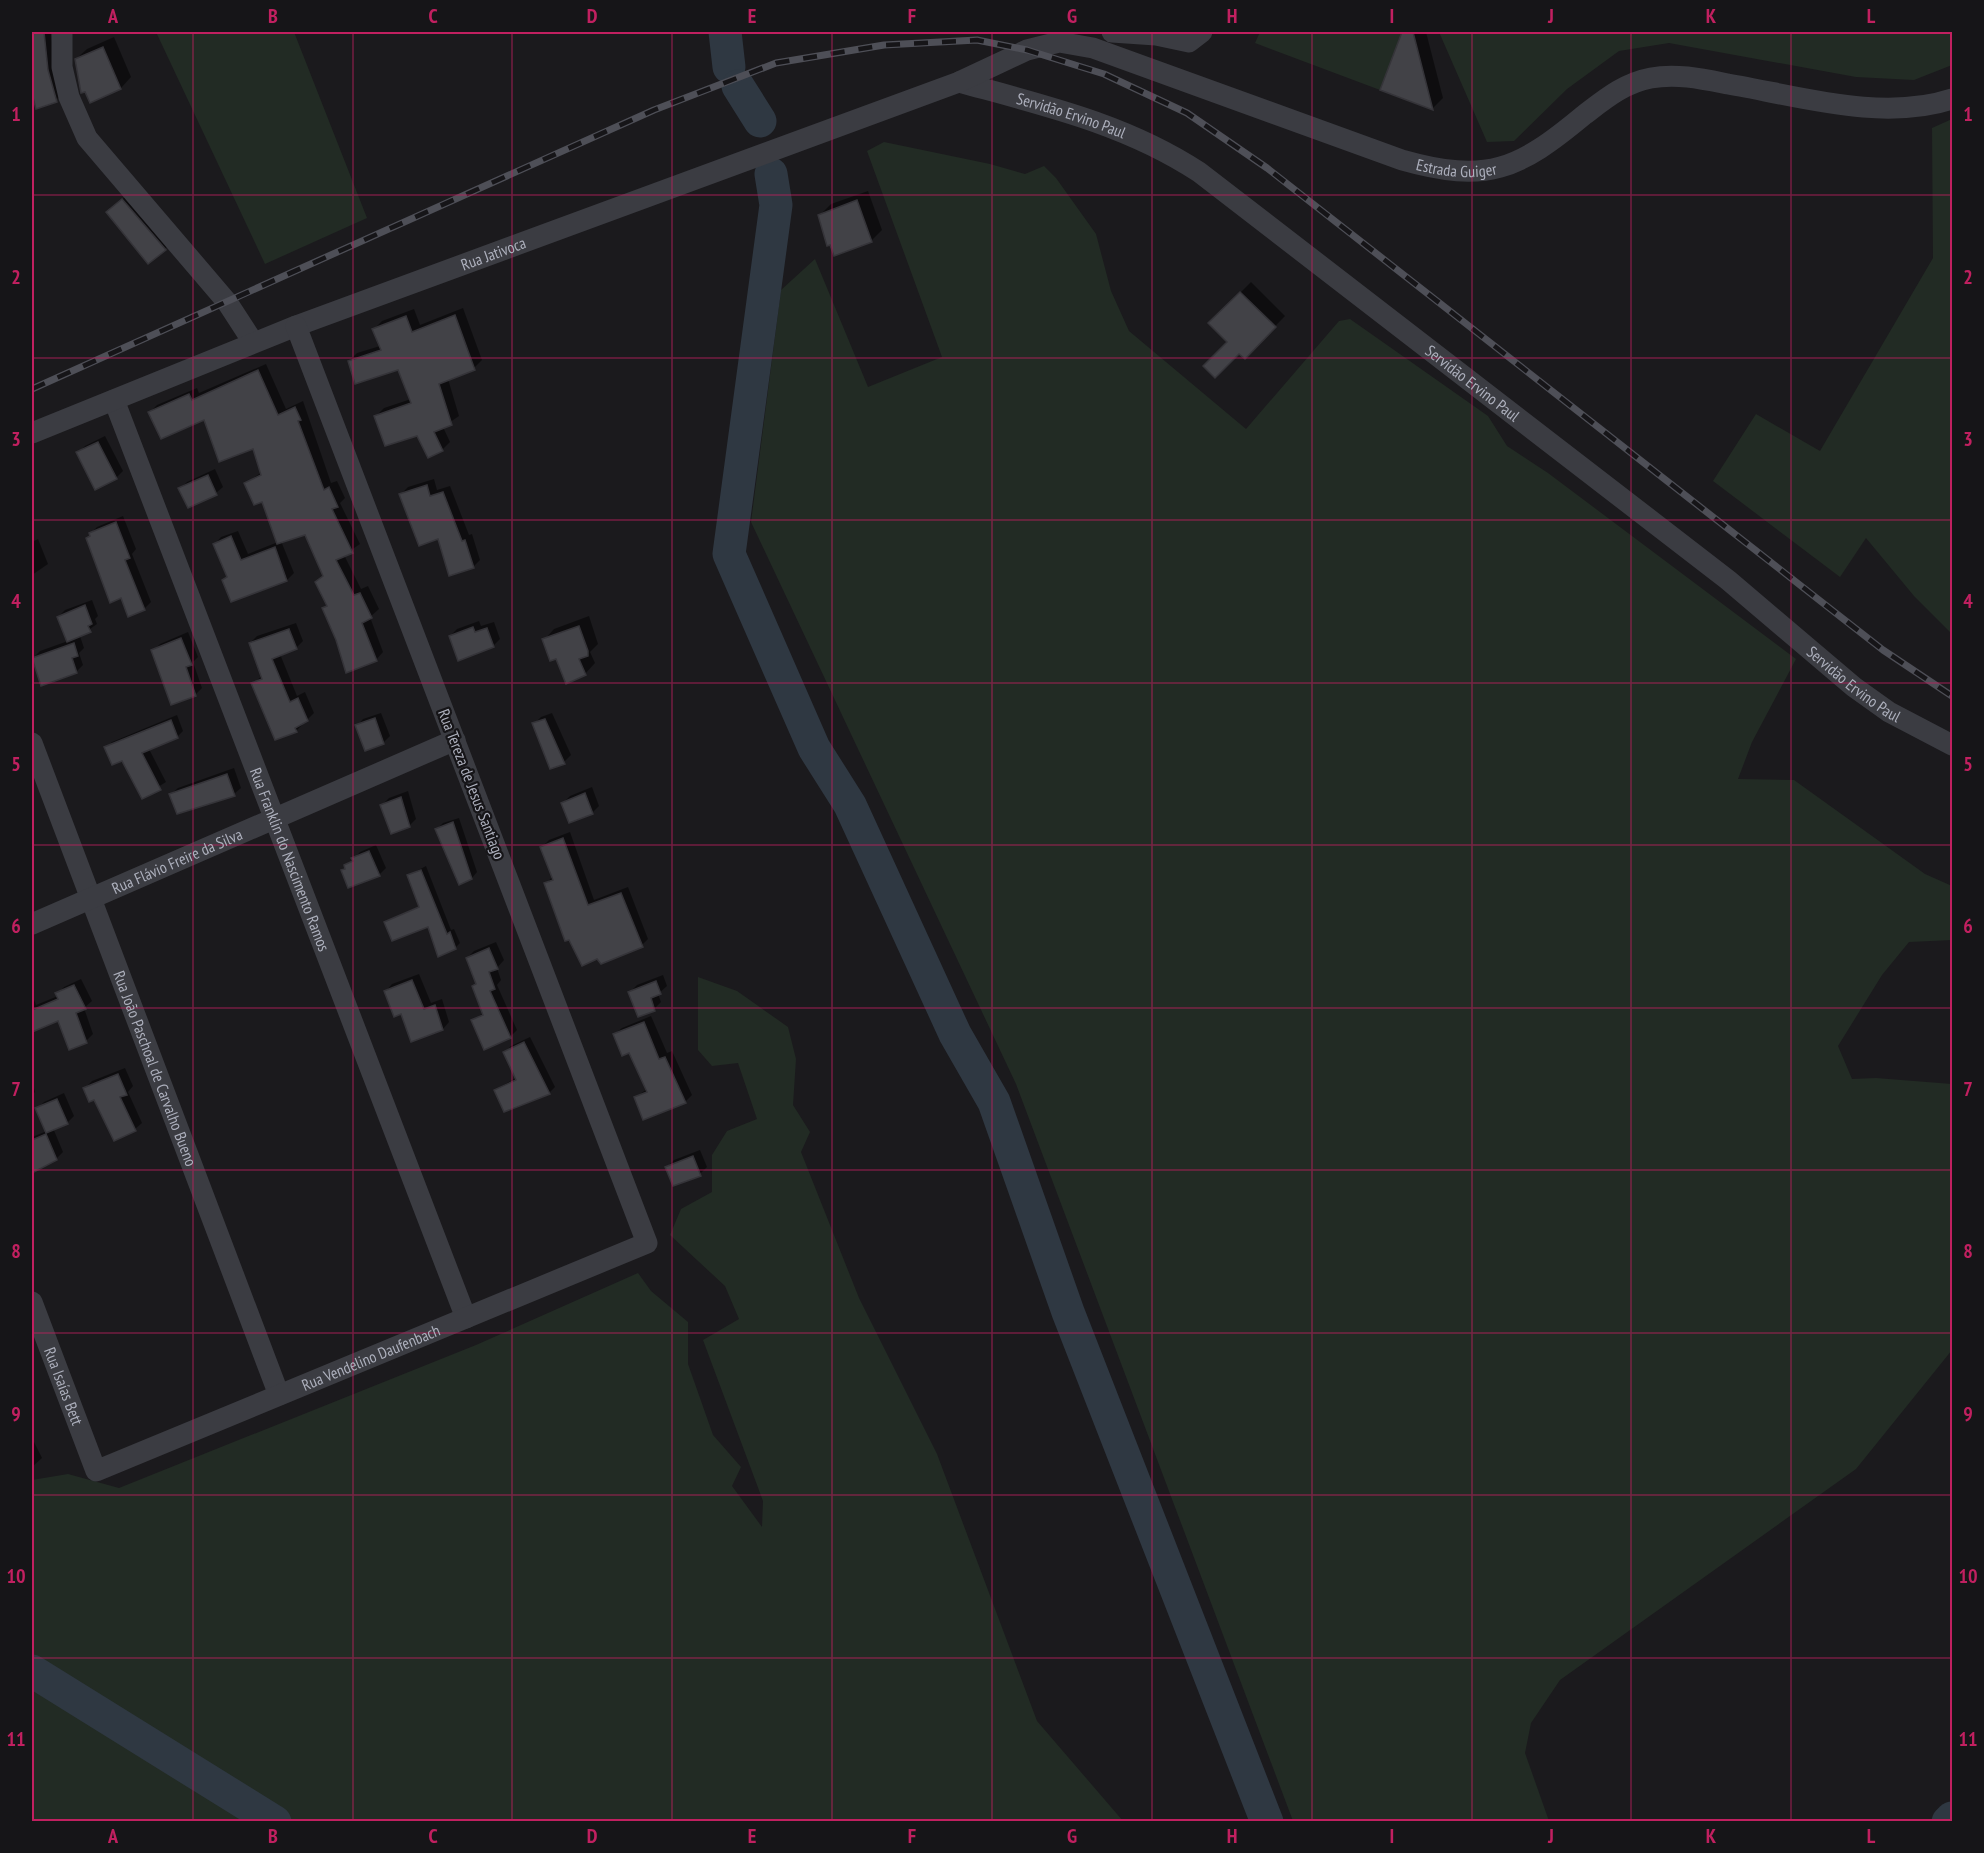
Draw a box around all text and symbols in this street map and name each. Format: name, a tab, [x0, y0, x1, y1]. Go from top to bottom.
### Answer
text: A	[107, 3, 119, 29]
text: B	[268, 3, 278, 29]
text: C	[428, 3, 438, 29]
text: D	[587, 3, 598, 29]
text: E	[748, 3, 756, 29]
text: F	[908, 3, 916, 29]
text: G	[1067, 3, 1077, 29]
text: H	[1227, 3, 1237, 29]
text: I	[1390, 3, 1394, 29]
text: J	[1547, 3, 1554, 29]
text: K	[1706, 3, 1717, 29]
text: L	[1867, 3, 1876, 29]
street label: Servidão Ervino Paul	[1015, 88, 1129, 143]
text: 1	[11, 101, 21, 127]
text: 1	[1963, 101, 1973, 127]
street label: Estrada Guiger	[1414, 154, 1499, 181]
street label: Rua Jativoca	[458, 232, 529, 275]
text: 2	[11, 264, 21, 290]
text: 2	[1963, 264, 1973, 290]
street label: Servidão Ervino Paul	[1422, 340, 1524, 426]
text: 3	[11, 426, 21, 452]
text: 3	[1963, 426, 1973, 452]
text: 4	[11, 588, 21, 614]
text: 4	[1963, 588, 1973, 614]
street label: Servidão Ervino Paul	[1803, 641, 1904, 726]
street label: Rua Tereza de Jesus Santiago	[434, 706, 510, 862]
text: 5	[11, 751, 21, 777]
text: 5	[1963, 751, 1973, 777]
street label: Rua Franklin do Nascimento Ramos	[246, 765, 334, 954]
street label: Rua Flávio Freire da Silva	[109, 824, 245, 898]
text: 6	[11, 913, 21, 939]
text: 6	[1963, 913, 1973, 939]
street label: Rua João Paschoal de Carvalho Bueno	[109, 968, 201, 1169]
text: 7	[11, 1076, 21, 1102]
text: 7	[1963, 1076, 1973, 1102]
text: 8	[11, 1238, 21, 1264]
text: 8	[1963, 1238, 1973, 1264]
street label: Rua Vendelino Daufenbach	[299, 1320, 443, 1395]
street label: Rua Isaías Bett	[40, 1344, 88, 1428]
text: 9	[11, 1401, 21, 1427]
text: 9	[1963, 1401, 1973, 1427]
text: 10	[6, 1563, 26, 1589]
text: 10	[1958, 1563, 1978, 1589]
text: 11	[6, 1726, 26, 1752]
text: 11	[1958, 1726, 1978, 1752]
text: A	[107, 1823, 119, 1849]
text: B	[268, 1823, 278, 1849]
text: C	[428, 1823, 438, 1849]
text: D	[587, 1823, 598, 1849]
text: E	[748, 1823, 756, 1849]
text: F	[908, 1823, 916, 1849]
text: G	[1067, 1823, 1077, 1849]
text: H	[1227, 1823, 1237, 1849]
text: I	[1390, 1823, 1394, 1849]
text: J	[1547, 1823, 1554, 1849]
text: K	[1706, 1823, 1717, 1849]
text: L	[1867, 1823, 1876, 1849]

